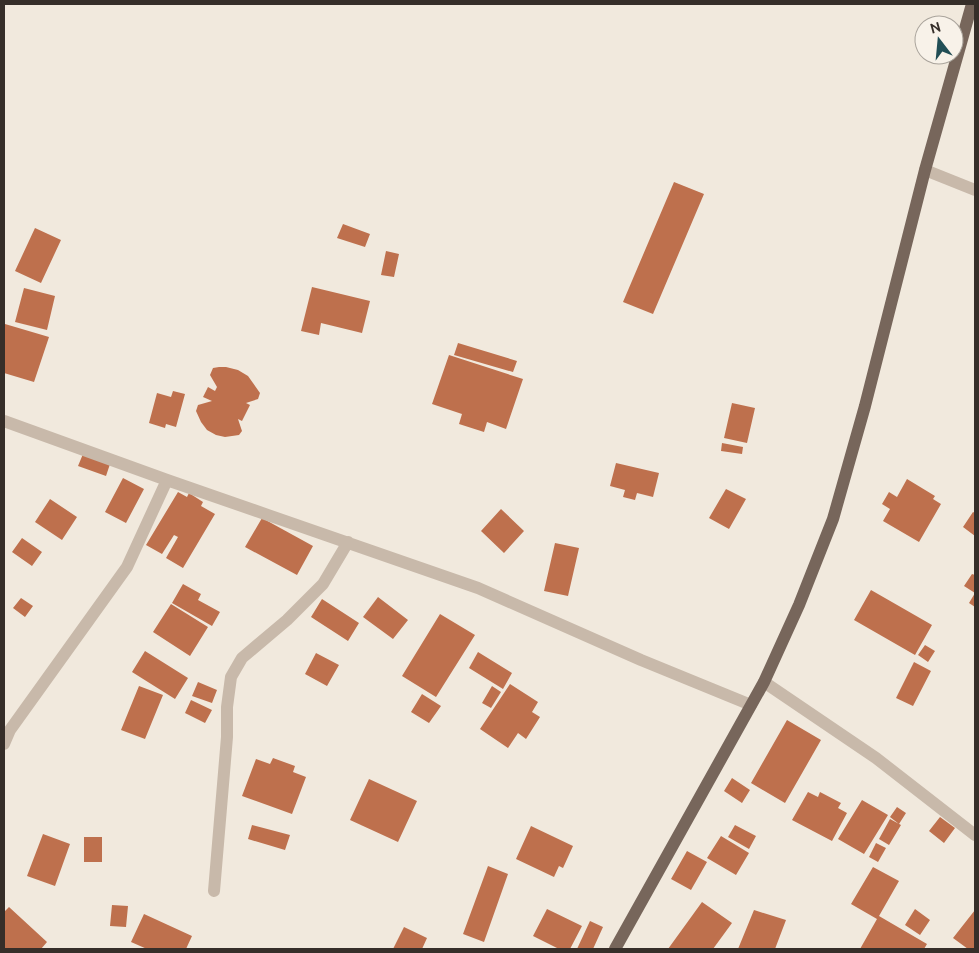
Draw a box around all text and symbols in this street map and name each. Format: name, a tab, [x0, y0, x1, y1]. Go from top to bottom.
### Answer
north arrow	[914, 15, 964, 65]
text: N	[928, 18, 943, 37]

